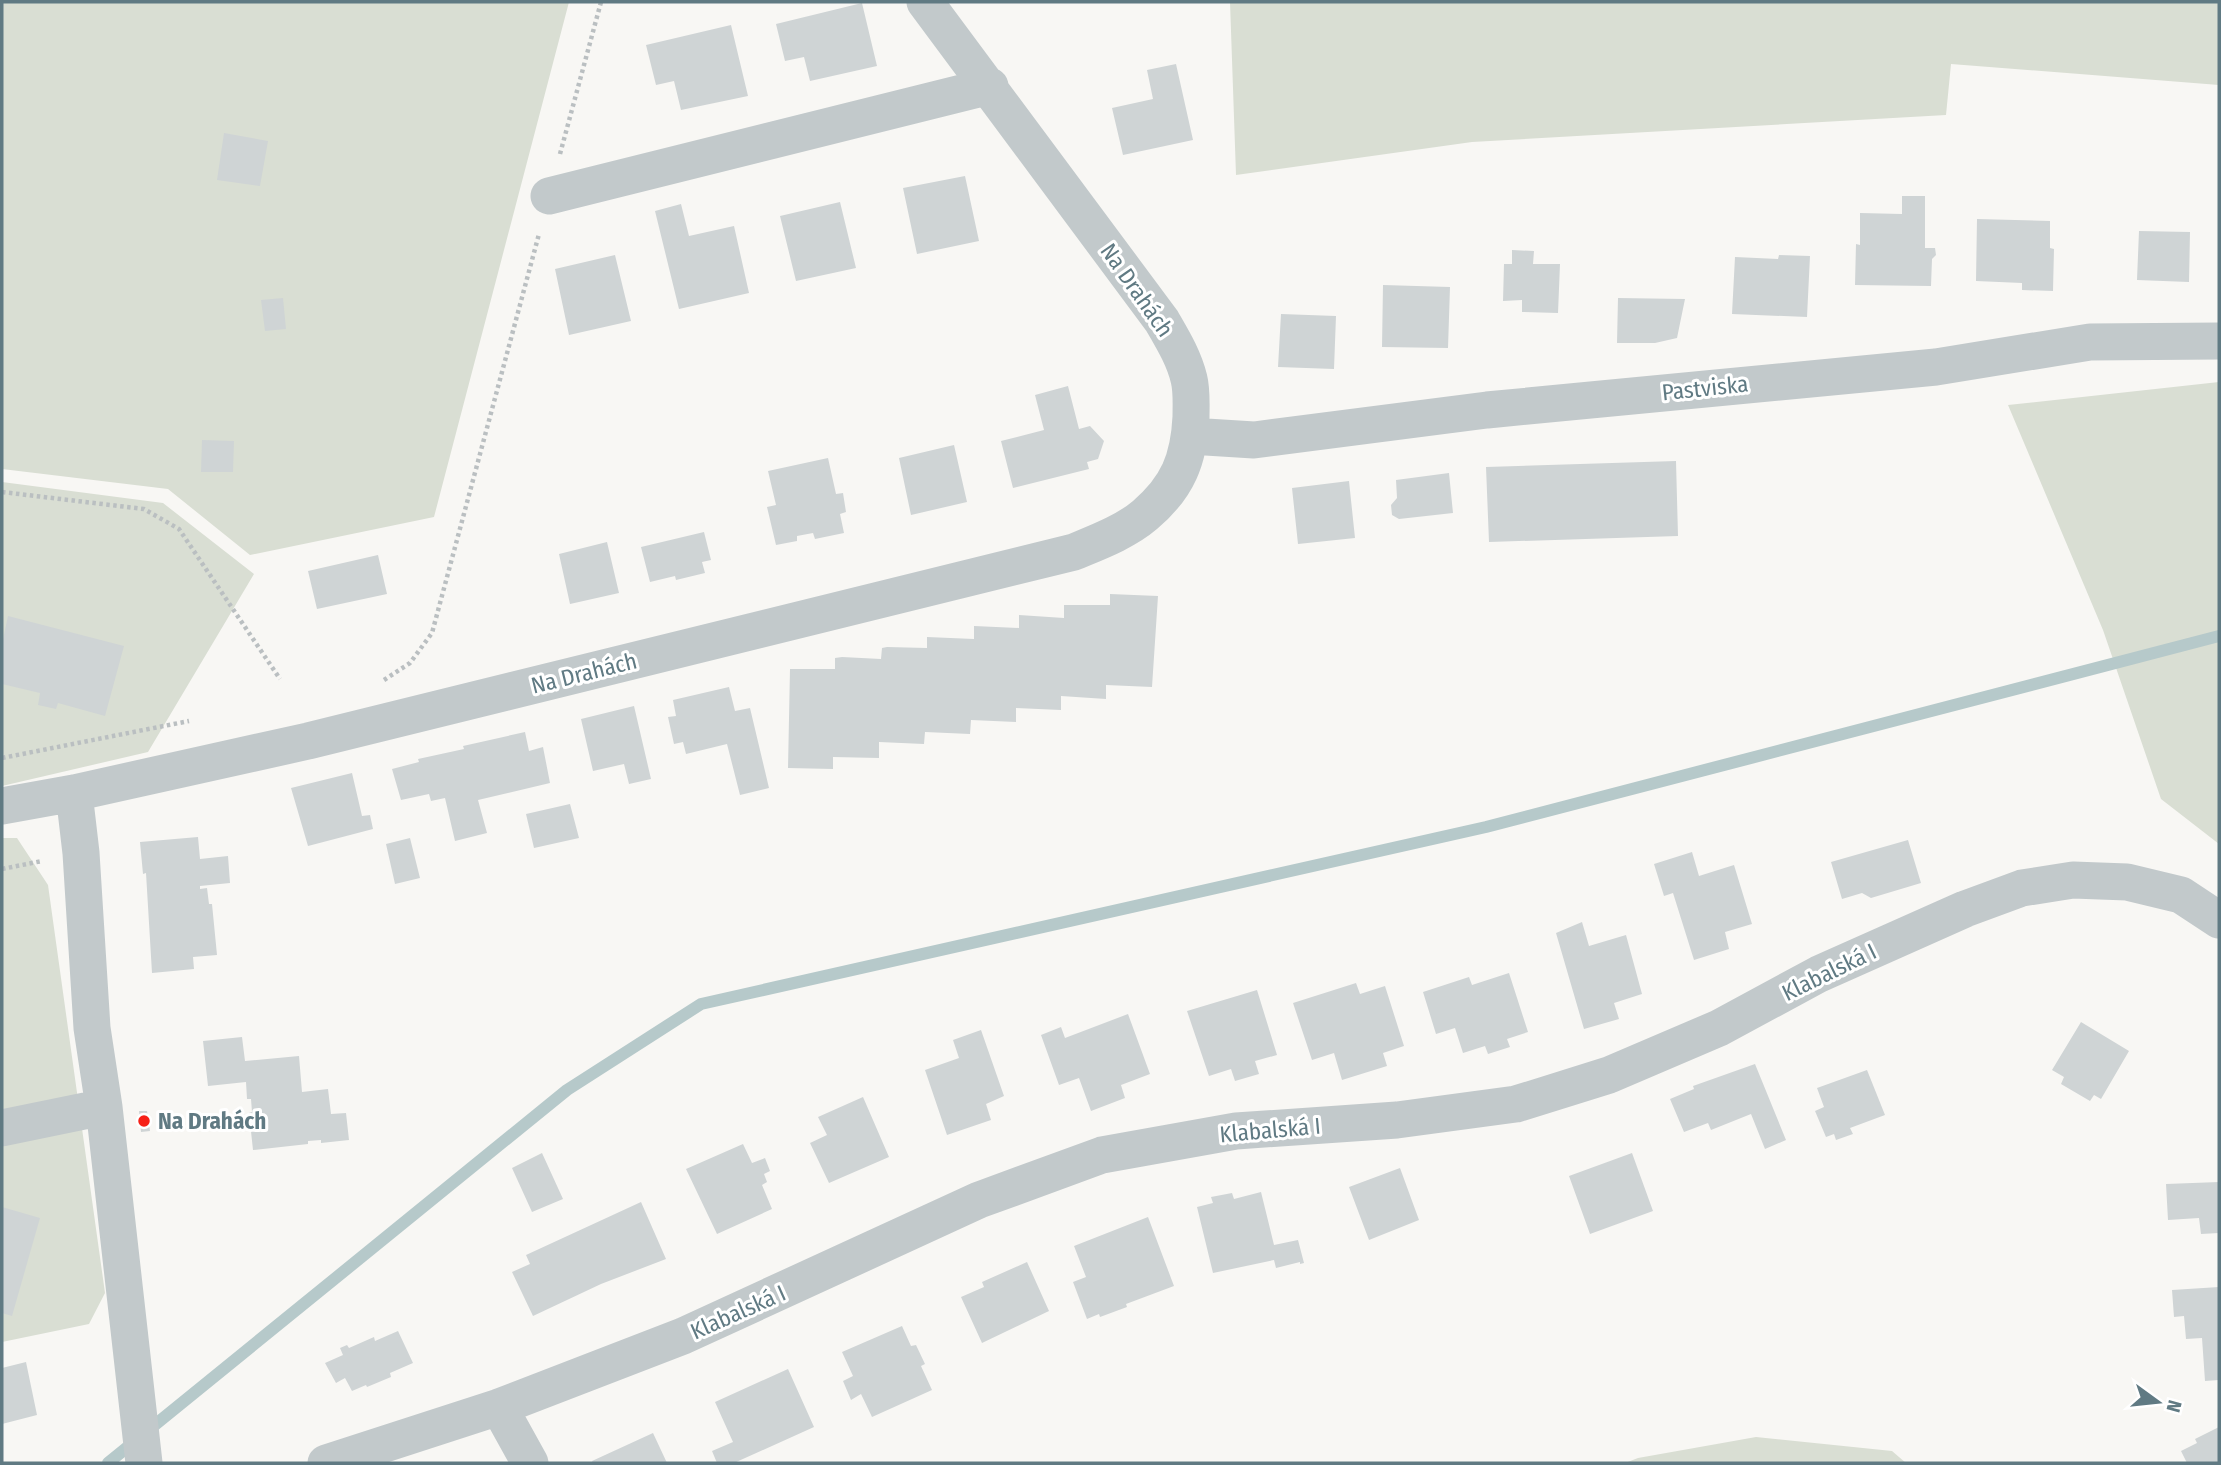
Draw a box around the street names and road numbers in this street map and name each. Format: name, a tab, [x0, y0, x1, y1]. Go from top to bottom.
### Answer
street label: Na Drahách	[1095, 238, 1179, 342]
street label: Pastviska	[1660, 370, 1750, 406]
street label: Na Drahách	[528, 646, 640, 700]
street label: Klabalská I	[1777, 937, 1881, 1007]
street label: Klabalská I	[1218, 1112, 1322, 1148]
street label: Klabalská I	[686, 1279, 790, 1345]

